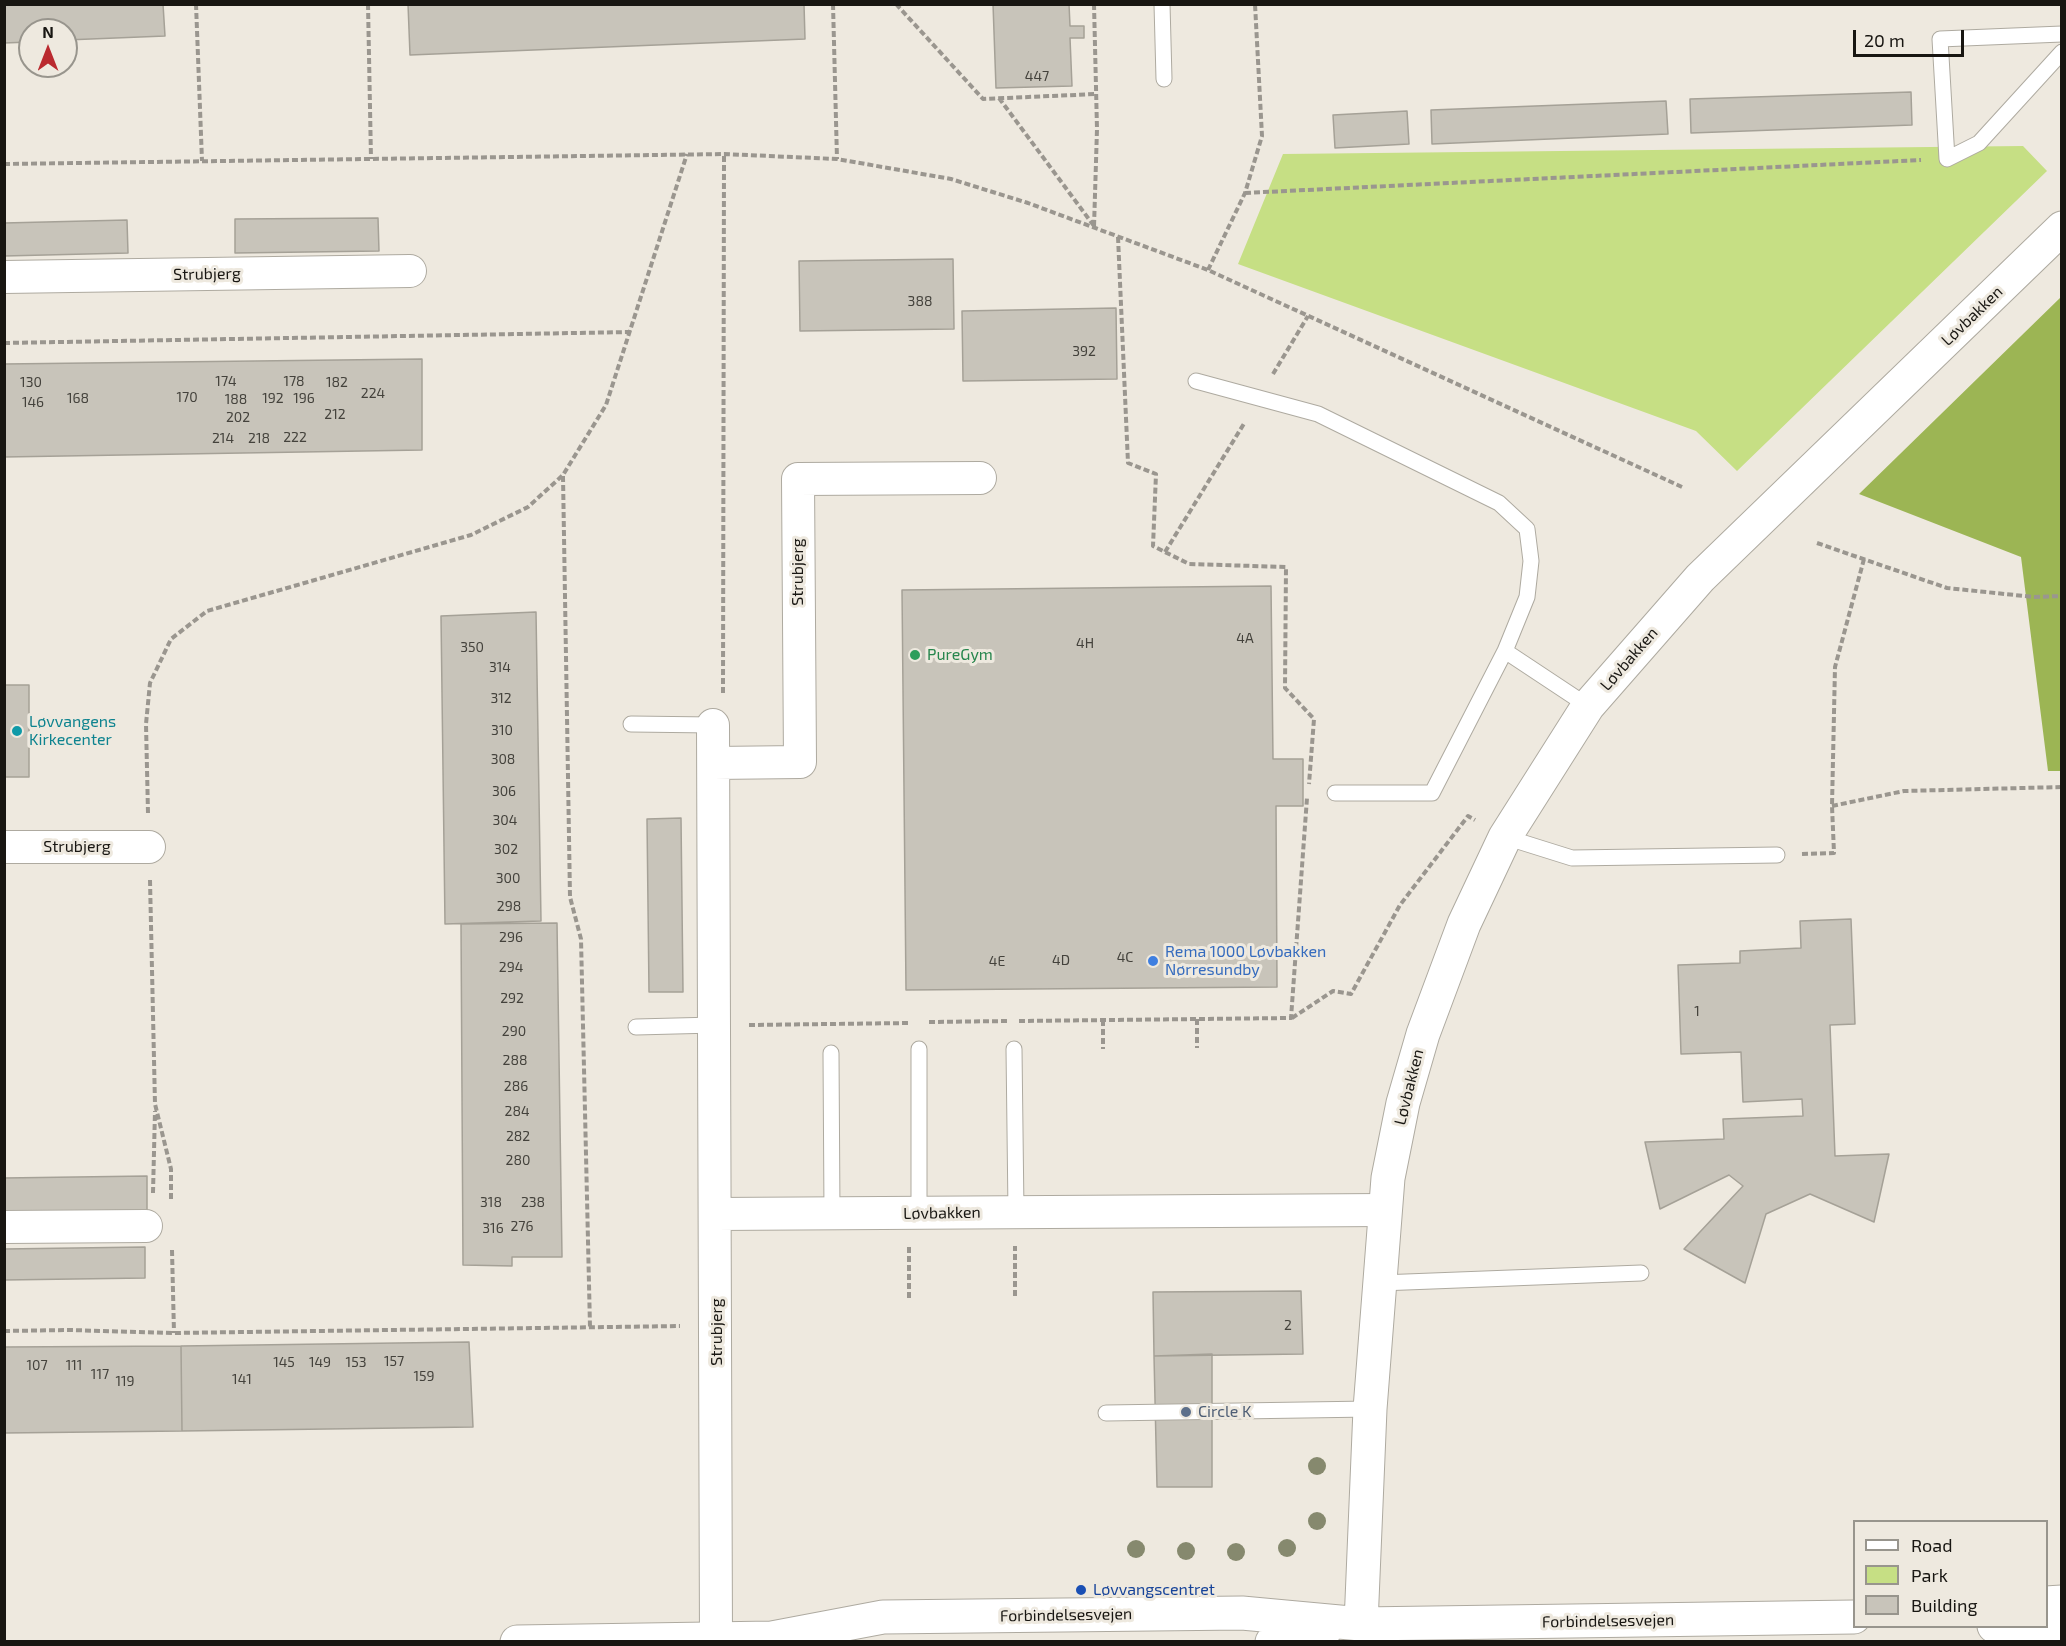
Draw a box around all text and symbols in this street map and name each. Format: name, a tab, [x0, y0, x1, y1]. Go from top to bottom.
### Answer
north arrow	[18, 18, 78, 78]
scale bar	[1856, 18, 1967, 56]
text: N	[42, 22, 54, 41]
text: 20 m	[1864, 29, 1905, 51]
house number: 447	[1025, 68, 1049, 84]
street label: Strubjerg	[173, 264, 241, 284]
street label: Løvbakken	[1937, 282, 2007, 350]
house number: 388	[908, 293, 932, 309]
house number: 392	[1072, 343, 1096, 359]
house number: 174	[215, 373, 237, 389]
house number: 178	[283, 373, 305, 389]
house number: 130	[20, 374, 42, 390]
house number: 182	[326, 374, 348, 390]
house number: 224	[361, 385, 385, 401]
house number: 170	[176, 389, 198, 405]
house number: 168	[67, 390, 89, 406]
house number: 192	[262, 390, 284, 406]
house number: 196	[293, 390, 315, 406]
house number: 188	[225, 391, 247, 407]
house number: 146	[22, 394, 44, 410]
house number: 212	[324, 406, 346, 422]
house number: 202	[226, 409, 250, 425]
house number: 222	[283, 429, 307, 445]
house number: 214	[212, 430, 234, 446]
house number: 218	[248, 430, 270, 446]
street label: Strubjerg	[788, 538, 808, 606]
street label: Løvbakken	[1596, 623, 1662, 695]
house number: 4A	[1236, 630, 1254, 646]
house number: 4H	[1076, 635, 1094, 651]
house number: 350	[460, 639, 484, 655]
place label: PureGym	[927, 645, 993, 665]
marker: PureGym	[908, 648, 922, 662]
house number: 314	[489, 659, 511, 675]
house number: 312	[490, 690, 512, 706]
place label: Løvvangens Kirkecenter	[29, 712, 116, 750]
house number: 310	[491, 722, 513, 738]
marker: Løvvangens Kirkecenter	[10, 724, 24, 738]
house number: 308	[491, 751, 515, 767]
house number: 306	[492, 783, 516, 799]
house number: 304	[493, 812, 517, 828]
street label: Strubjerg	[43, 837, 111, 857]
house number: 302	[494, 841, 518, 857]
house number: 300	[496, 870, 520, 886]
house number: 298	[497, 898, 521, 914]
house number: 296	[499, 929, 523, 945]
place label: Rema 1000 Løvbakken Nørresundby	[1165, 942, 1326, 980]
house number: 4C	[1117, 949, 1133, 965]
house number: 4D	[1052, 952, 1070, 968]
house number: 4E	[989, 953, 1005, 969]
marker: Rema 1000 Løvbakken Nørresundby	[1146, 954, 1160, 968]
house number: 294	[499, 959, 523, 975]
house number: 292	[500, 990, 524, 1006]
house number: 1	[1694, 1003, 1700, 1019]
house number: 290	[502, 1023, 526, 1039]
street label: Løvbakken	[1390, 1047, 1428, 1127]
house number: 288	[503, 1052, 527, 1068]
house number: 286	[504, 1078, 528, 1094]
house number: 284	[505, 1103, 529, 1119]
house number: 282	[506, 1128, 530, 1144]
house number: 280	[506, 1152, 530, 1168]
house number: 318	[480, 1194, 502, 1210]
house number: 238	[521, 1194, 545, 1210]
street label: Løvbakken	[903, 1203, 981, 1223]
house number: 276	[510, 1218, 534, 1234]
house number: 316	[482, 1220, 504, 1236]
street label: Strubjerg	[707, 1298, 727, 1366]
house number: 2	[1284, 1317, 1292, 1333]
house number: 157	[384, 1353, 404, 1369]
house number: 145	[273, 1354, 295, 1370]
house number: 149	[309, 1354, 331, 1370]
house number: 153	[346, 1354, 366, 1370]
house number: 107	[26, 1357, 48, 1373]
house number: 111	[66, 1357, 82, 1373]
house number: 117	[91, 1366, 109, 1382]
house number: 159	[413, 1368, 435, 1384]
house number: 141	[232, 1371, 252, 1387]
house number: 119	[115, 1373, 135, 1389]
place label: Circle K	[1198, 1402, 1251, 1422]
marker: Circle K	[1179, 1405, 1193, 1419]
legend	[1853, 1520, 2048, 1628]
text: Road	[1911, 1534, 1952, 1556]
text: Park	[1911, 1564, 1948, 1586]
place label: Løvvangscentret	[1093, 1580, 1215, 1600]
marker: Løvvangscentret	[1074, 1583, 1088, 1597]
text: Building	[1911, 1594, 1978, 1616]
street label: Forbindelsesvejen	[1000, 1604, 1132, 1626]
street label: Forbindelsesvejen	[1542, 1610, 1674, 1632]

